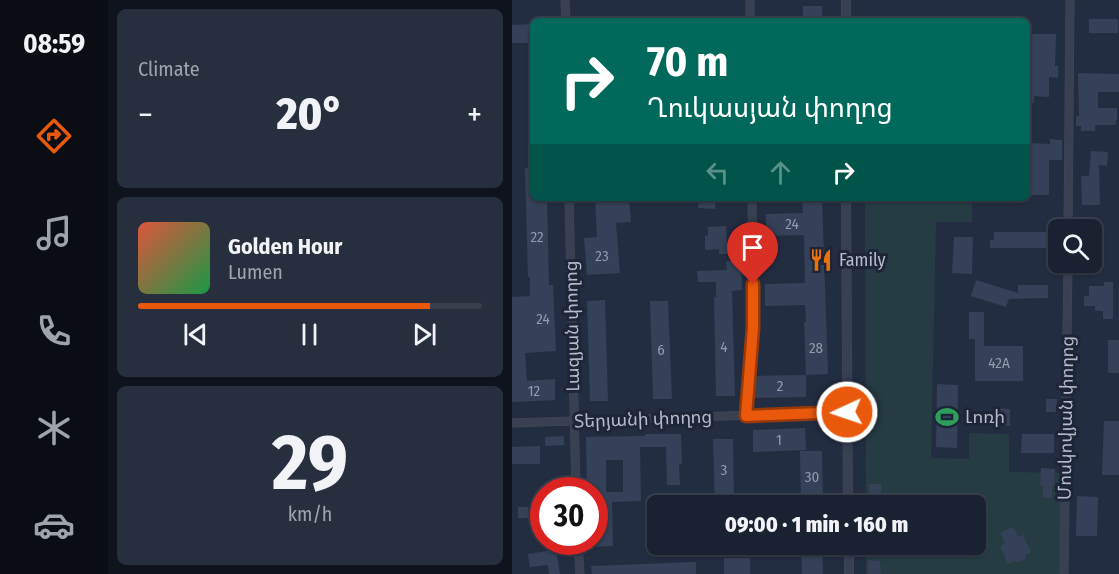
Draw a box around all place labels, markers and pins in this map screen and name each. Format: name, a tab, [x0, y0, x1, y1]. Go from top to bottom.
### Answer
pin	[727, 222, 778, 284]
restaurant icon: Family	[808, 247, 834, 273]
place label: Family	[839, 249, 886, 271]
sports icon: Լոռի	[934, 404, 960, 430]
place label: Լոռի	[965, 406, 1005, 428]

